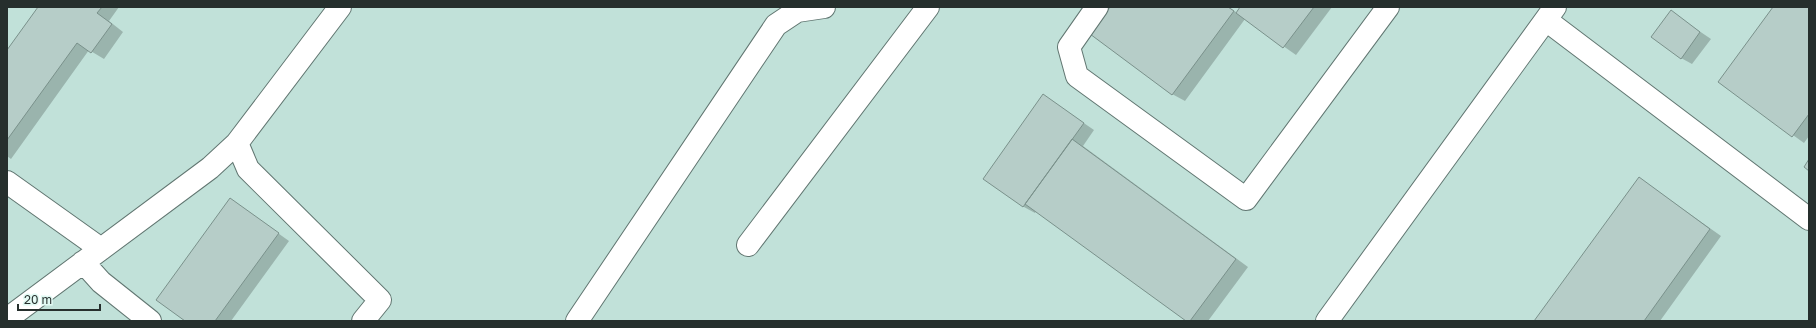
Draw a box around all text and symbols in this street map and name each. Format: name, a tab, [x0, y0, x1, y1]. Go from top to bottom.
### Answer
scale bar	[18, 286, 100, 312]
text: 20 m	[24, 292, 52, 307]

